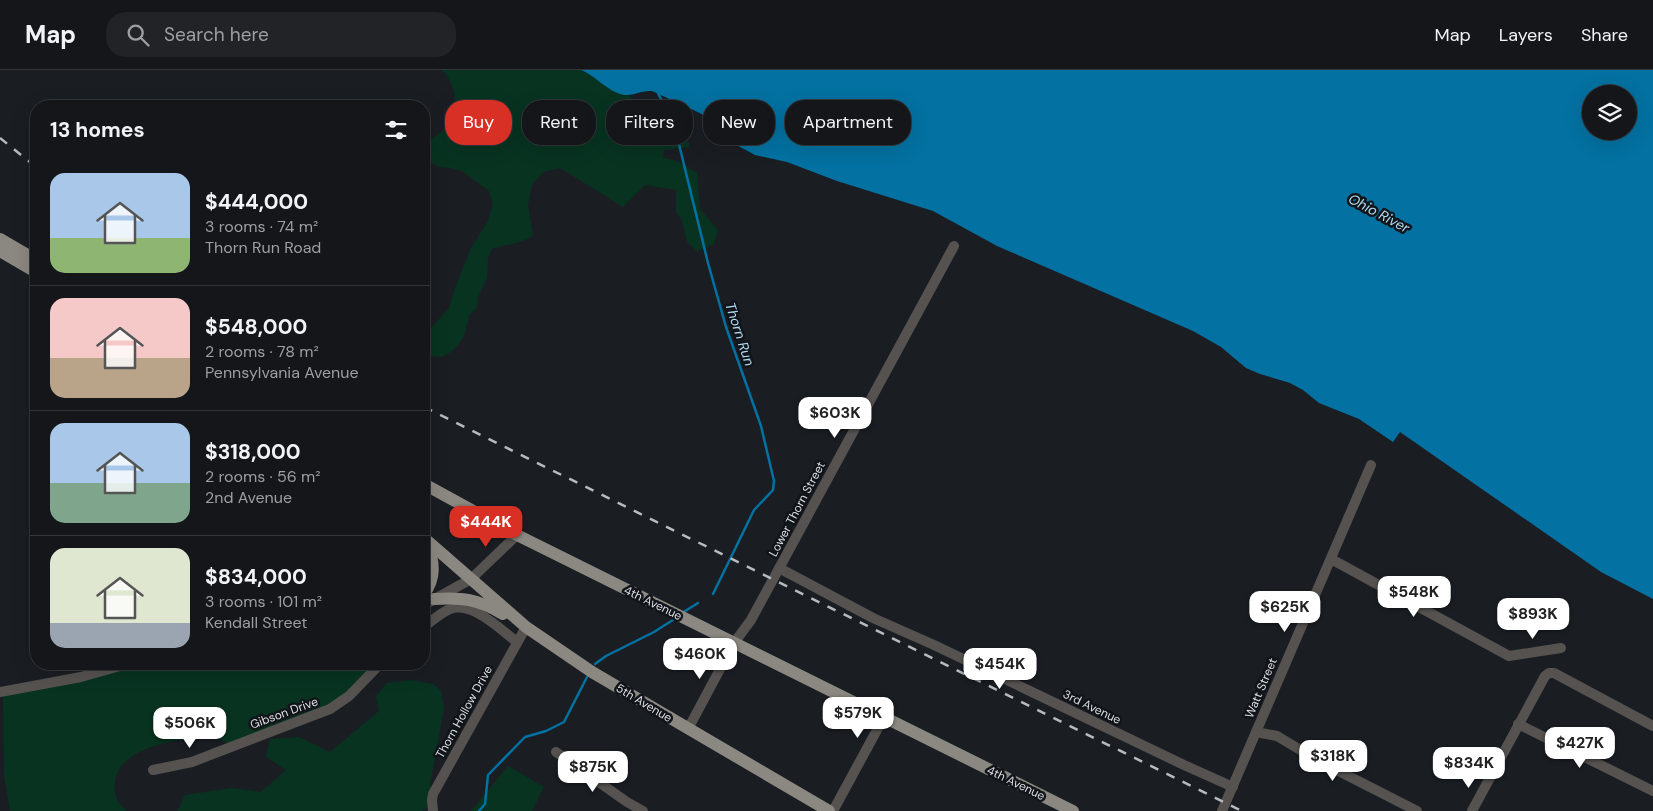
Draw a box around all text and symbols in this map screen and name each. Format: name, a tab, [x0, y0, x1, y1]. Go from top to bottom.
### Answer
search box	[106, 12, 456, 57]
text: Map	[25, 19, 76, 50]
icon: search	[124, 21, 152, 49]
text: Search here	[164, 22, 269, 47]
text: Map	[1435, 23, 1471, 47]
text: Layers	[1499, 23, 1553, 47]
text: Share	[1581, 23, 1628, 47]
map controls	[1582, 85, 1637, 140]
button: layers	[1582, 85, 1637, 140]
chip: Buy	[445, 100, 512, 145]
chip: Rent	[522, 100, 596, 145]
chip: Filters	[606, 100, 693, 145]
chip: New	[703, 100, 775, 145]
chip: Apartment	[785, 100, 911, 145]
text: 13 homes	[50, 116, 145, 144]
icon: filters	[382, 116, 410, 144]
text: $444,000	[205, 188, 308, 216]
water label: Ohio River	[1345, 189, 1413, 237]
icon: home	[90, 193, 150, 253]
text: 3 rooms · 74 m²	[205, 216, 318, 237]
text: Thorn Run Road	[205, 237, 321, 258]
water label: Thorn Run	[721, 300, 759, 368]
text: $548,000	[205, 313, 307, 341]
icon: home	[90, 318, 150, 378]
text: 2 rooms · 78 m²	[205, 341, 319, 362]
text: Pennsylvania Avenue	[205, 362, 359, 383]
pin: $603K	[800, 396, 870, 439]
text: $603K	[809, 402, 861, 423]
text: $318,000	[205, 438, 301, 466]
icon: home	[90, 443, 150, 503]
street label: Lower Thorn Street	[765, 458, 829, 559]
text: 2 rooms · 56 m²	[205, 466, 321, 487]
text: 2nd Avenue	[205, 487, 292, 508]
pin: $444K	[451, 506, 521, 548]
text: $444K	[460, 511, 512, 532]
text: $834,000	[205, 563, 307, 591]
icon: home	[90, 568, 150, 628]
pin: $548K	[1379, 576, 1449, 618]
text: $548K	[1389, 581, 1439, 602]
street label: 4th Avenue	[621, 582, 685, 624]
pin: $625K	[1250, 590, 1320, 633]
text: 3 rooms · 101 m²	[205, 591, 322, 612]
text: $625K	[1260, 596, 1310, 617]
pin: $893K	[1498, 598, 1568, 640]
text: $893K	[1508, 603, 1558, 624]
text: Kendall Street	[205, 612, 308, 633]
pin: $460K	[665, 638, 735, 680]
text: $460K	[674, 643, 726, 664]
pin: $454K	[965, 648, 1035, 690]
text: $454K	[975, 653, 1025, 674]
street label: Watt Street	[1241, 655, 1281, 721]
street label: Thorn Hollow Drive	[432, 663, 496, 761]
street label: 5th Avenue	[613, 680, 675, 726]
street label: 3rd Avenue	[1060, 686, 1124, 728]
street label: Gibson Drive	[248, 693, 320, 733]
pin: $579K	[823, 696, 893, 739]
text: $579K	[834, 702, 882, 723]
pin: $506K	[155, 706, 225, 749]
text: $506K	[164, 712, 216, 733]
pin: $427K	[1545, 726, 1615, 769]
text: $427K	[1556, 732, 1604, 753]
pin: $318K	[1298, 740, 1368, 782]
text: $318K	[1310, 745, 1356, 766]
pin: $834K	[1434, 746, 1504, 789]
pin: $875K	[558, 750, 628, 793]
text: $834K	[1444, 752, 1494, 773]
text: $875K	[569, 756, 617, 777]
street label: 4th Avenue	[984, 762, 1048, 804]

